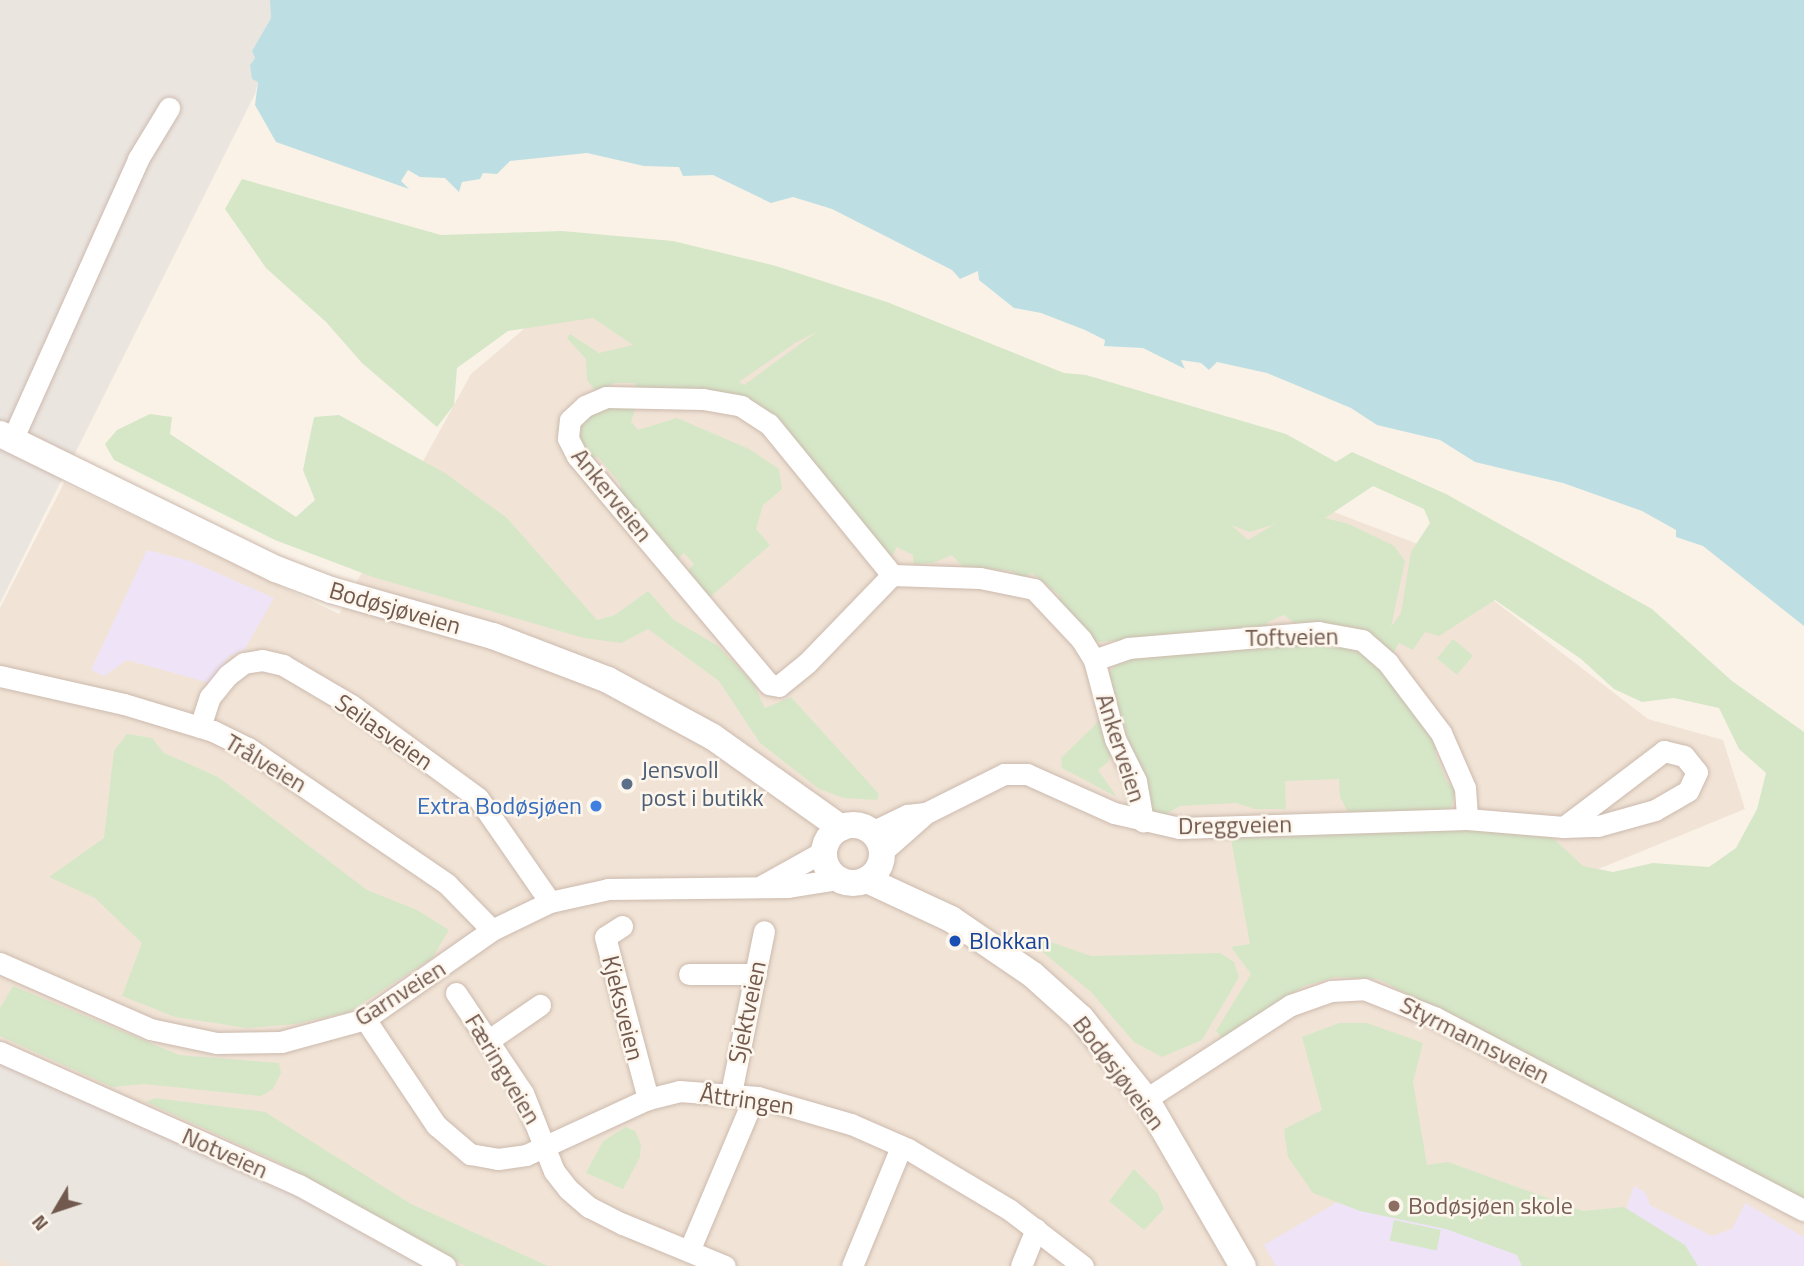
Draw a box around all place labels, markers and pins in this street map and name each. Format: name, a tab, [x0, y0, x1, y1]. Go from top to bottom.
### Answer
place label: Jensvoll post i butikk	[641, 756, 764, 812]
marker: Jensvoll post i butikk	[619, 776, 635, 792]
place label: Extra Bodøsjøen	[417, 792, 582, 820]
marker: Extra Bodøsjøen	[588, 798, 604, 814]
place label: Blokkan	[969, 927, 1050, 955]
marker: Blokkan	[947, 933, 963, 949]
place label: Bodøsjøen skole	[1408, 1192, 1573, 1220]
marker: Bodøsjøen skole	[1386, 1198, 1402, 1214]

